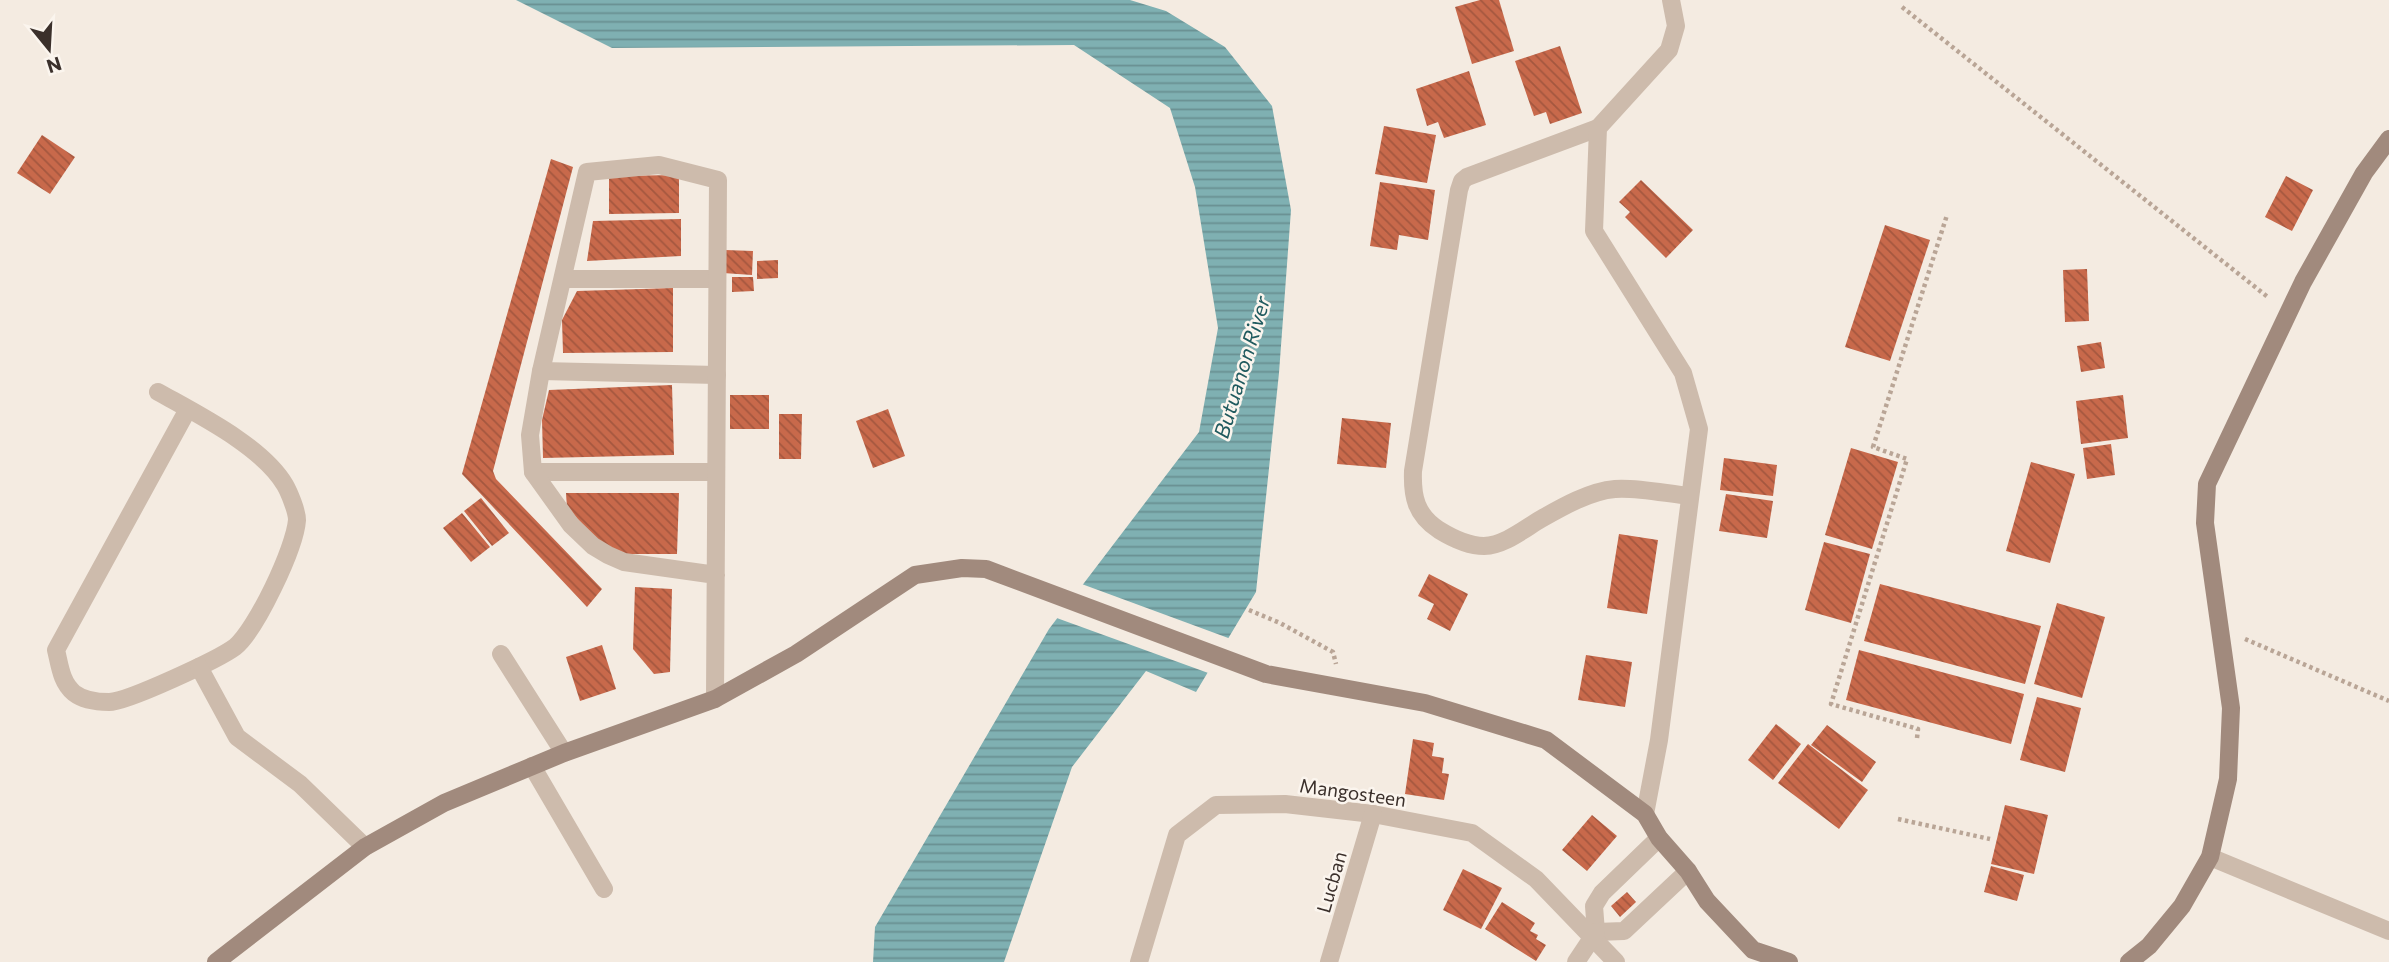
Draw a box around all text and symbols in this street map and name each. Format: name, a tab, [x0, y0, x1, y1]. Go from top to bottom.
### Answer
north arrow	[14, 14, 84, 84]
text: N	[44, 53, 65, 79]
water label: Butuanon River	[1208, 293, 1275, 441]
street label: Mangosteen	[1298, 773, 1408, 811]
street label: Lucban	[1311, 849, 1351, 915]

